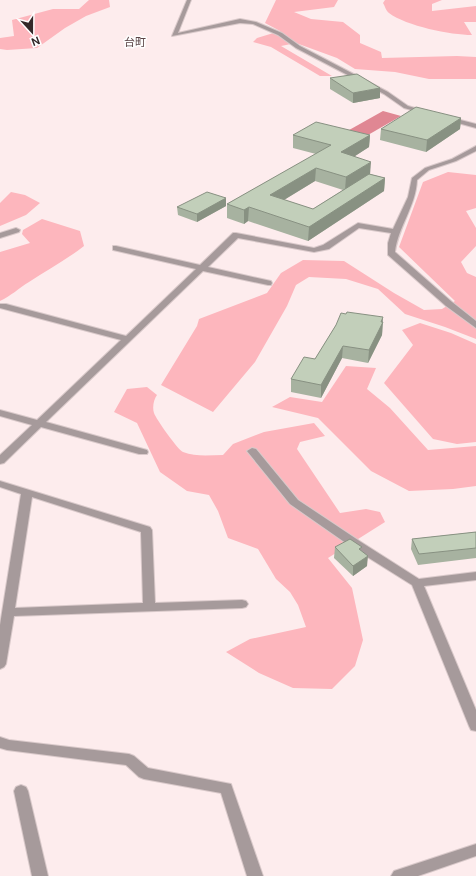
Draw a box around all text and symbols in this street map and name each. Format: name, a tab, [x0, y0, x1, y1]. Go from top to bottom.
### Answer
north arrow	[12, 12, 52, 52]
text: N	[29, 33, 42, 49]
district label: 台町	[124, 35, 146, 49]

